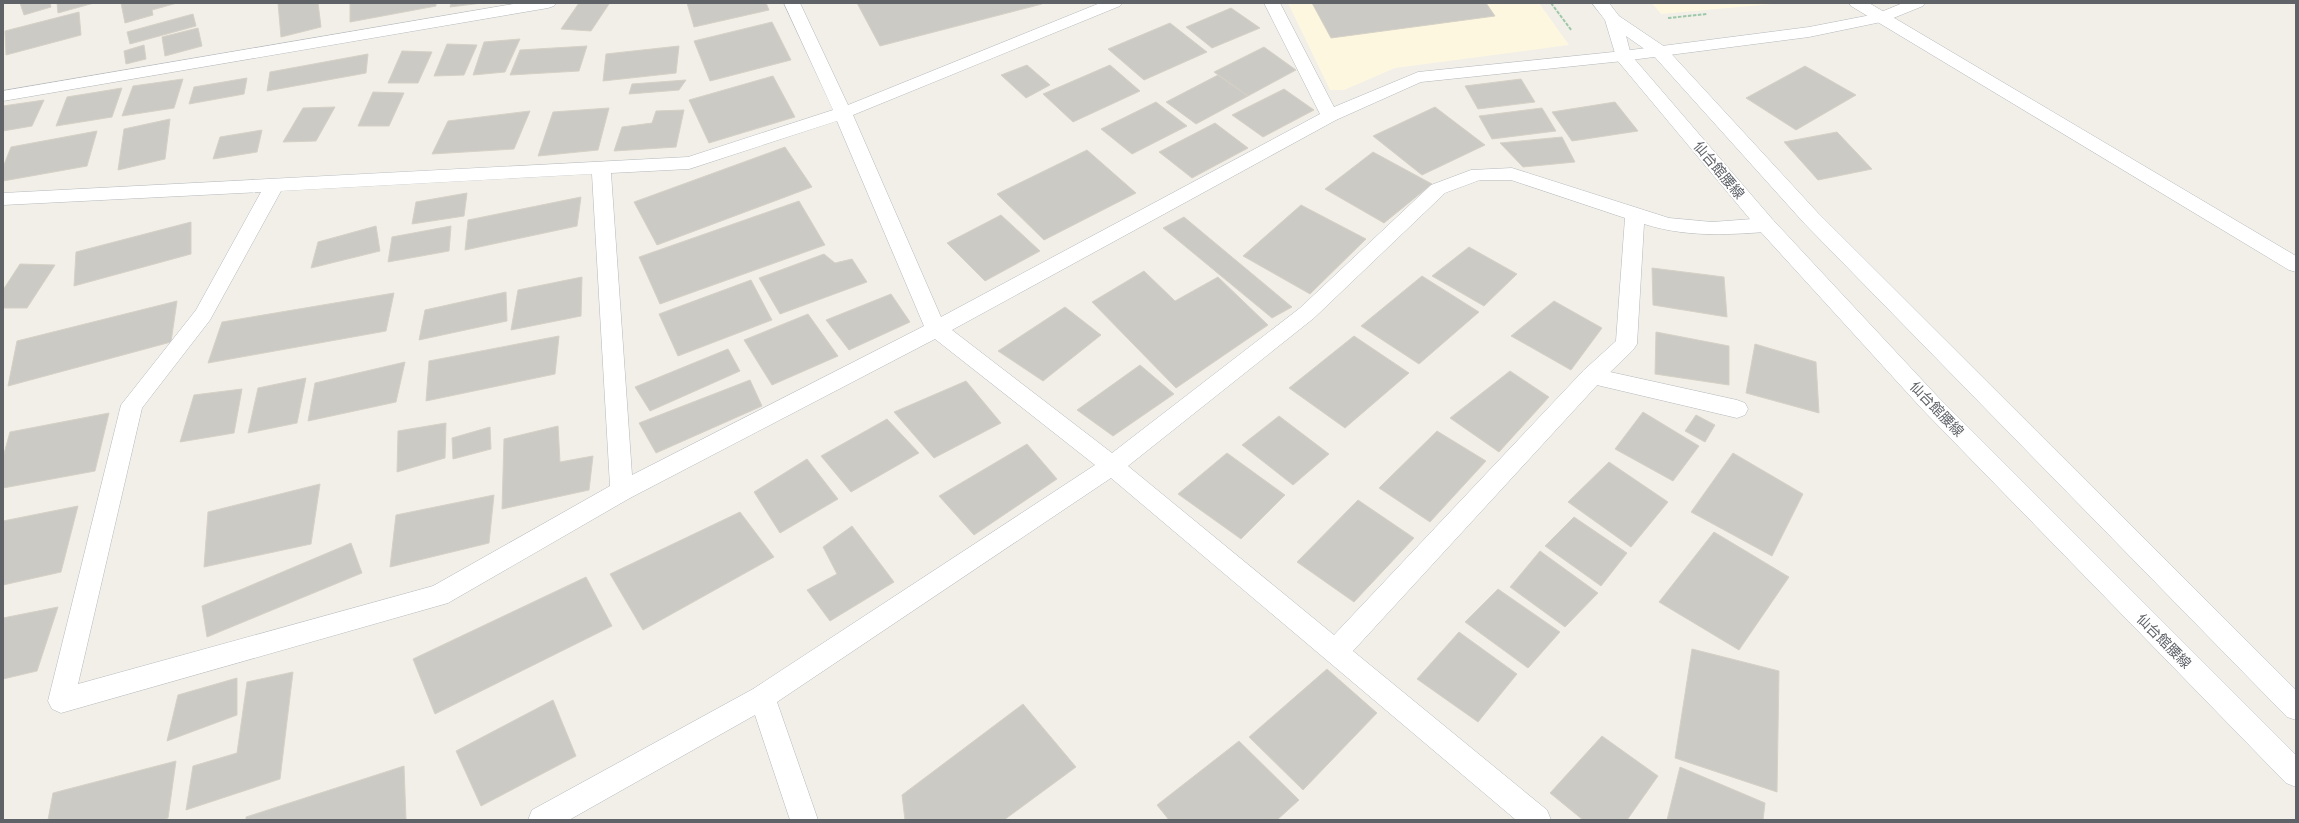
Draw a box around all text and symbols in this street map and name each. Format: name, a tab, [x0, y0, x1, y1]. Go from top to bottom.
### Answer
street label: 仙台館腰線	[1690, 138, 1748, 202]
street label: 仙台館腰線	[1907, 378, 1967, 440]
street label: 仙台館腰線	[2134, 611, 2194, 671]

